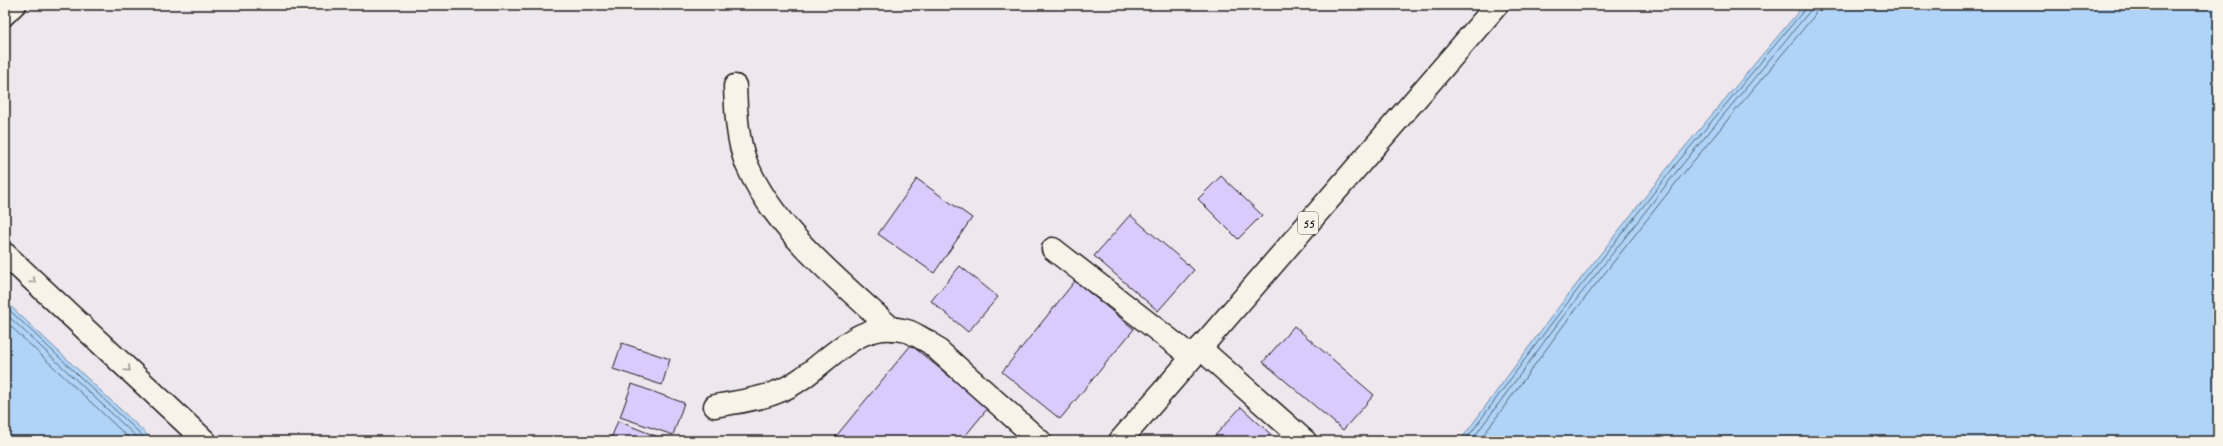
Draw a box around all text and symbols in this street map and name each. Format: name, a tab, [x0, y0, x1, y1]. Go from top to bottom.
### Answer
road number: 55	[1298, 212, 1318, 234]
one-way arrow	[29, 276, 36, 283]
one-way arrow	[123, 365, 131, 372]

